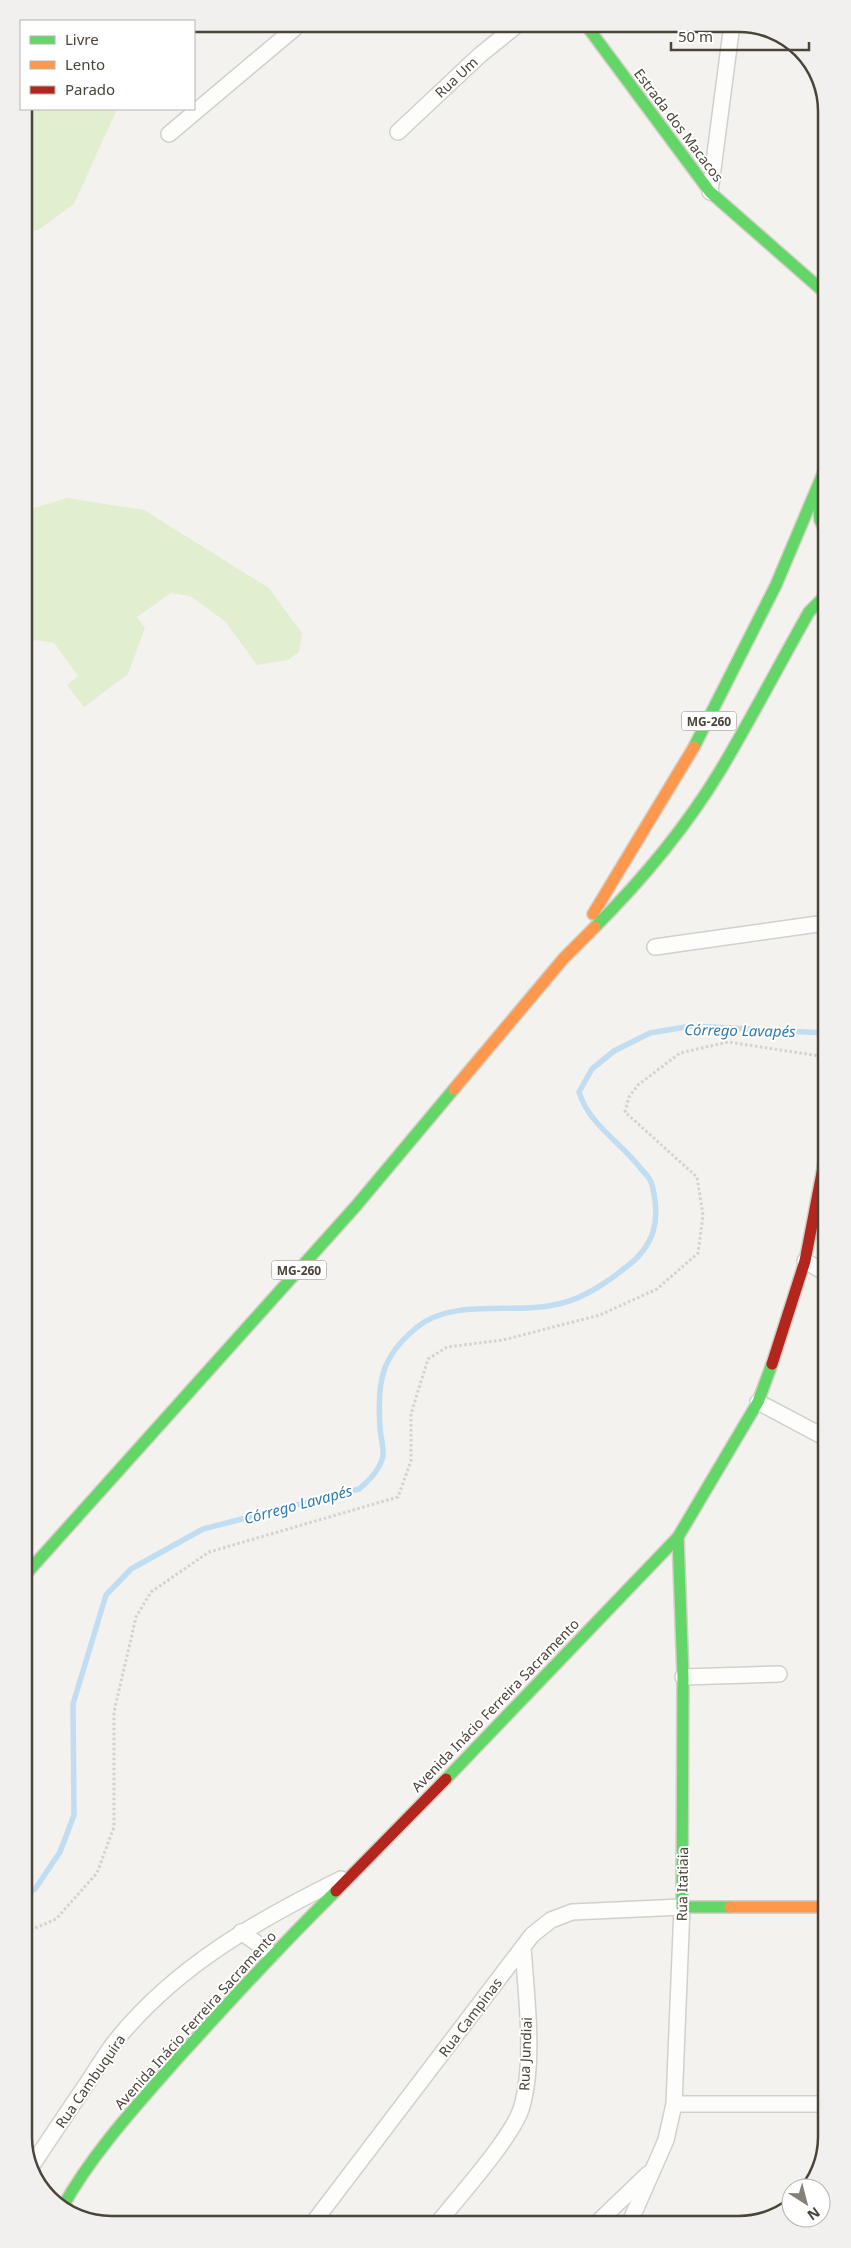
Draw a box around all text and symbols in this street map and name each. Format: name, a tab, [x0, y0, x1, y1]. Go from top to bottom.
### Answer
legend	[20, 20, 195, 110]
scale bar	[671, 20, 808, 52]
text: 50 m	[678, 26, 713, 46]
text: Livre	[65, 29, 99, 49]
street label: Rua Um	[430, 52, 482, 102]
text: Lento	[65, 54, 105, 74]
street label: Estrada dos Macacos	[630, 64, 728, 186]
text: Parado	[65, 79, 115, 99]
road number: MG-260	[682, 711, 736, 730]
water label: Córrego Lavapés	[684, 1019, 796, 1041]
road number: MG-260	[272, 1260, 326, 1280]
water label: Córrego Lavapés	[242, 1480, 355, 1528]
street label: Avenida Inácio Ferreira Sacramento	[407, 1614, 583, 1796]
street label: Rua Itatiaia	[672, 1847, 692, 1921]
street label: Avenida Inácio Ferreira Sacramento	[110, 1927, 280, 2113]
street label: Rua Campinas	[434, 1973, 506, 2060]
street label: Rua Jundiai	[514, 2017, 536, 2091]
street label: Rua Cambuquira	[51, 2030, 129, 2132]
north arrow	[781, 2178, 831, 2228]
text: N	[804, 2203, 824, 2225]

